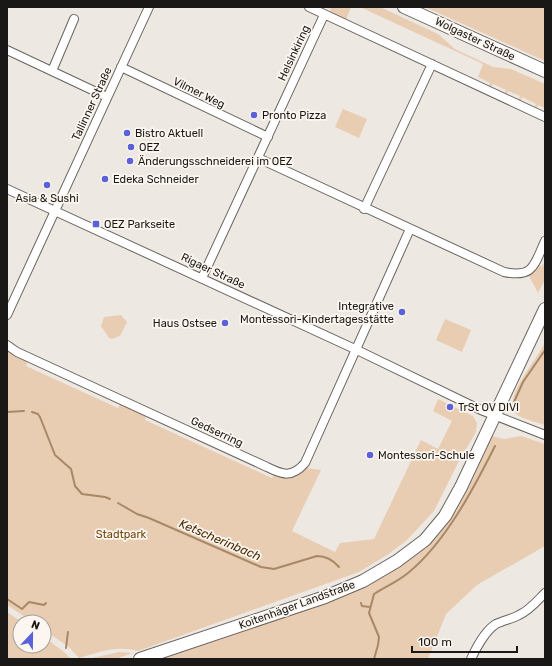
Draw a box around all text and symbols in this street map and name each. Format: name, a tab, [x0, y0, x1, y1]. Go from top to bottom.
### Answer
street label: Wolgaster Straße	[433, 15, 517, 63]
street label: Helsinkiring	[275, 23, 313, 83]
street label: Tallinner Straße	[69, 65, 115, 143]
street label: Vilmer Weg	[171, 75, 227, 111]
place label: Pronto Pizza	[262, 109, 326, 122]
marker: Pronto Pizza	[249, 110, 259, 120]
place label: Bistro Aktuell	[135, 127, 203, 140]
marker: Bistro Aktuell	[122, 128, 132, 138]
place label: OEZ	[139, 141, 160, 154]
marker: OEZ	[126, 142, 136, 152]
place label: Änderungsschneiderei im OEZ	[138, 155, 293, 168]
marker: Änderungsschneiderei im OEZ	[125, 156, 135, 166]
place label: Edeka Schneider	[113, 173, 199, 186]
marker: Edeka Schneider	[100, 174, 110, 184]
marker: Asia & Sushi	[42, 180, 52, 190]
place label: Asia & Sushi	[15, 192, 79, 205]
place label: OEZ Parkseite	[104, 218, 175, 231]
marker: OEZ Parkseite	[91, 219, 101, 229]
street label: Rigaer Straße	[179, 250, 247, 292]
place label: Integrative Montessori-Kindertagesstätte	[240, 300, 394, 326]
marker: Integrative Montessori-Kindertagesstätte	[397, 307, 407, 317]
place label: Haus Ostsee	[153, 317, 217, 330]
marker: Haus Ostsee	[220, 318, 230, 328]
place label: TrSt OV DIVI	[458, 401, 519, 414]
marker: TrSt OV DIVI	[445, 402, 455, 412]
street label: Gedserring	[189, 414, 245, 450]
place label: Montessori-Schule	[378, 449, 475, 462]
marker: Montessori-Schule	[365, 450, 375, 460]
water label: Ketscherinbach	[177, 516, 263, 564]
park label: Stadtpark	[96, 528, 147, 541]
street label: Koitenhäger Landstraße	[237, 578, 357, 632]
north arrow	[12, 614, 52, 654]
text: N	[29, 618, 42, 633]
scale bar	[412, 628, 517, 654]
text: 100 m	[418, 635, 452, 649]

